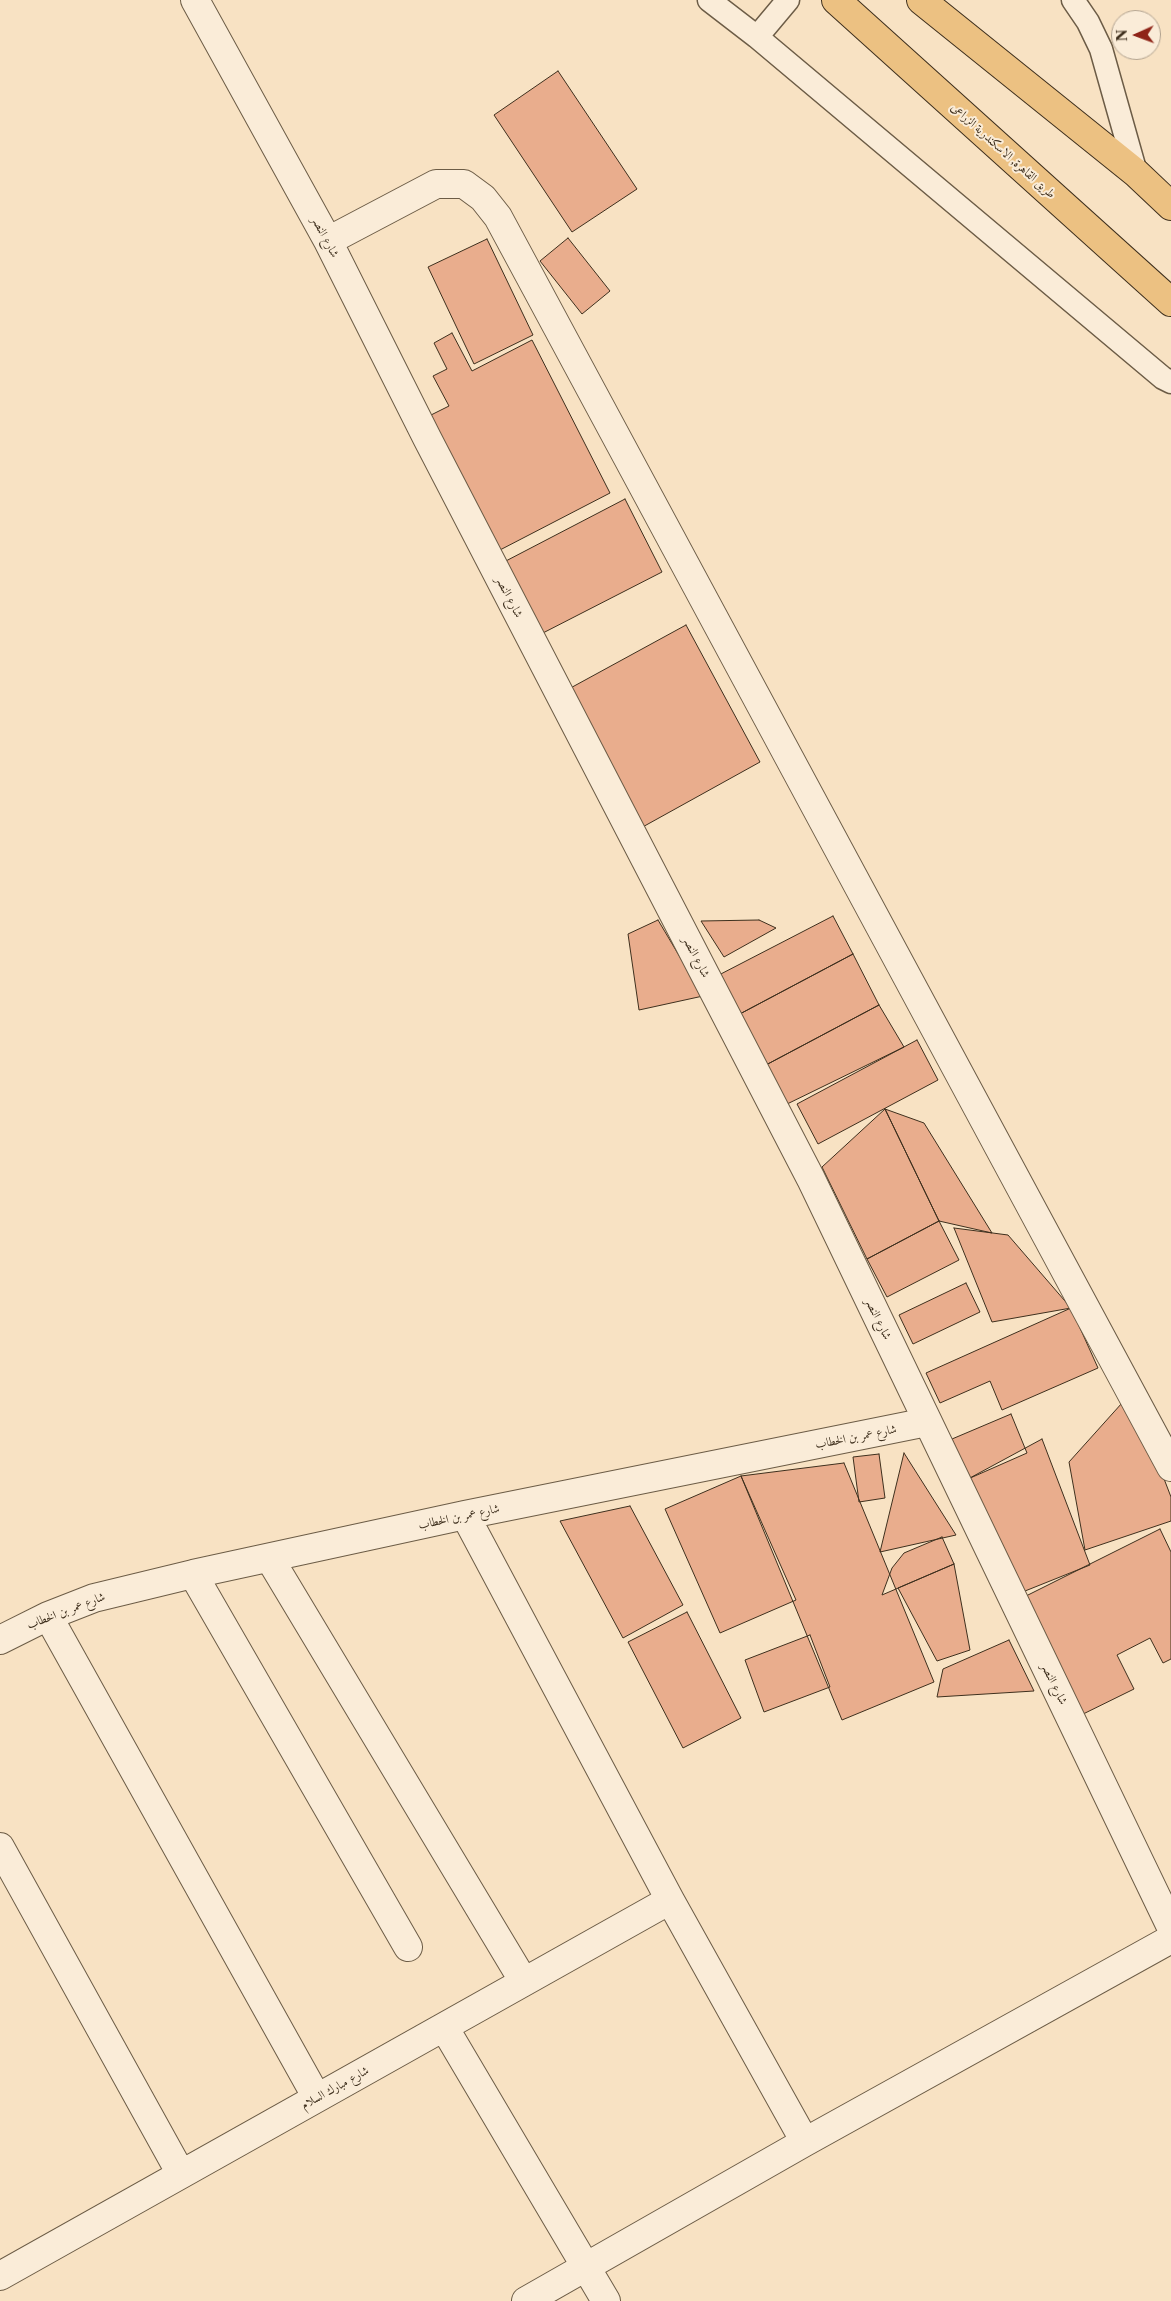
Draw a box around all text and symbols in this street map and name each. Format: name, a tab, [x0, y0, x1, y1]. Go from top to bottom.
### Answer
north arrow	[1111, 10, 1161, 60]
text: N	[1113, 29, 1131, 42]
street label: طريق القاهرة, الاسكندرية الزراعى	[948, 100, 1058, 202]
street label: شارع النصر	[308, 214, 342, 260]
street label: شارع النصر	[493, 574, 525, 620]
street label: شارع النصر	[680, 934, 712, 980]
street label: شارع النصر	[862, 1296, 894, 1342]
street label: شارع عمر بن الخطاب	[814, 1422, 898, 1452]
street label: شارع عمر بن الخطاب	[417, 1501, 501, 1533]
street label: شارع عمر بن الخطاب	[25, 1589, 107, 1633]
street label: شارع النصر	[1038, 1661, 1070, 1707]
street label: شارع مبارك السلام	[299, 2063, 371, 2113]

